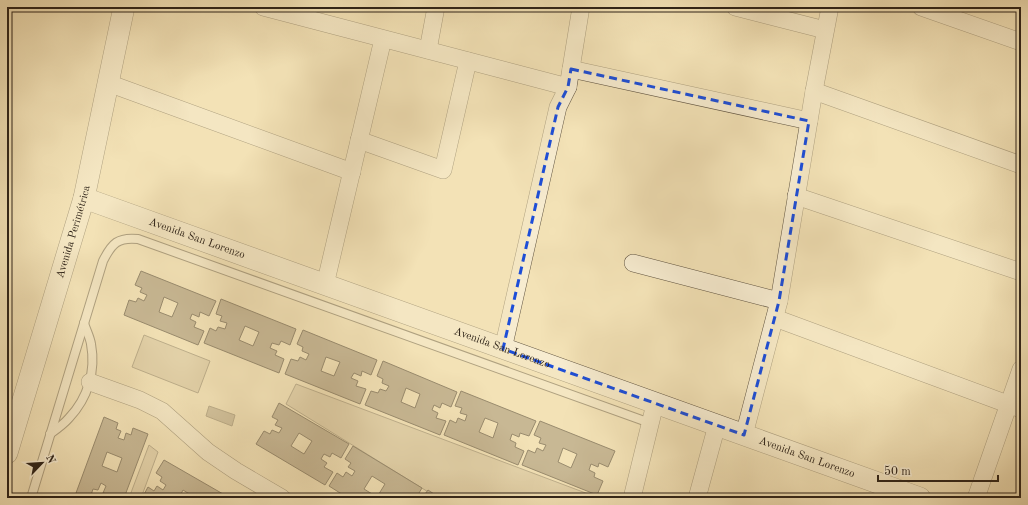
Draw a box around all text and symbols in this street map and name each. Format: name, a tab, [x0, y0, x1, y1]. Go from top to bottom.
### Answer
street label: Avenida Perimétrica	[55, 184, 92, 279]
street label: Avenida San Lorenzo	[147, 216, 246, 261]
street label: Avenida San Lorenzo	[452, 326, 551, 370]
street label: Avenida San Lorenzo	[757, 435, 856, 480]
north arrow	[22, 443, 62, 483]
text: N	[43, 453, 57, 466]
scale bar	[878, 457, 998, 483]
text: 50 m	[884, 465, 911, 478]

